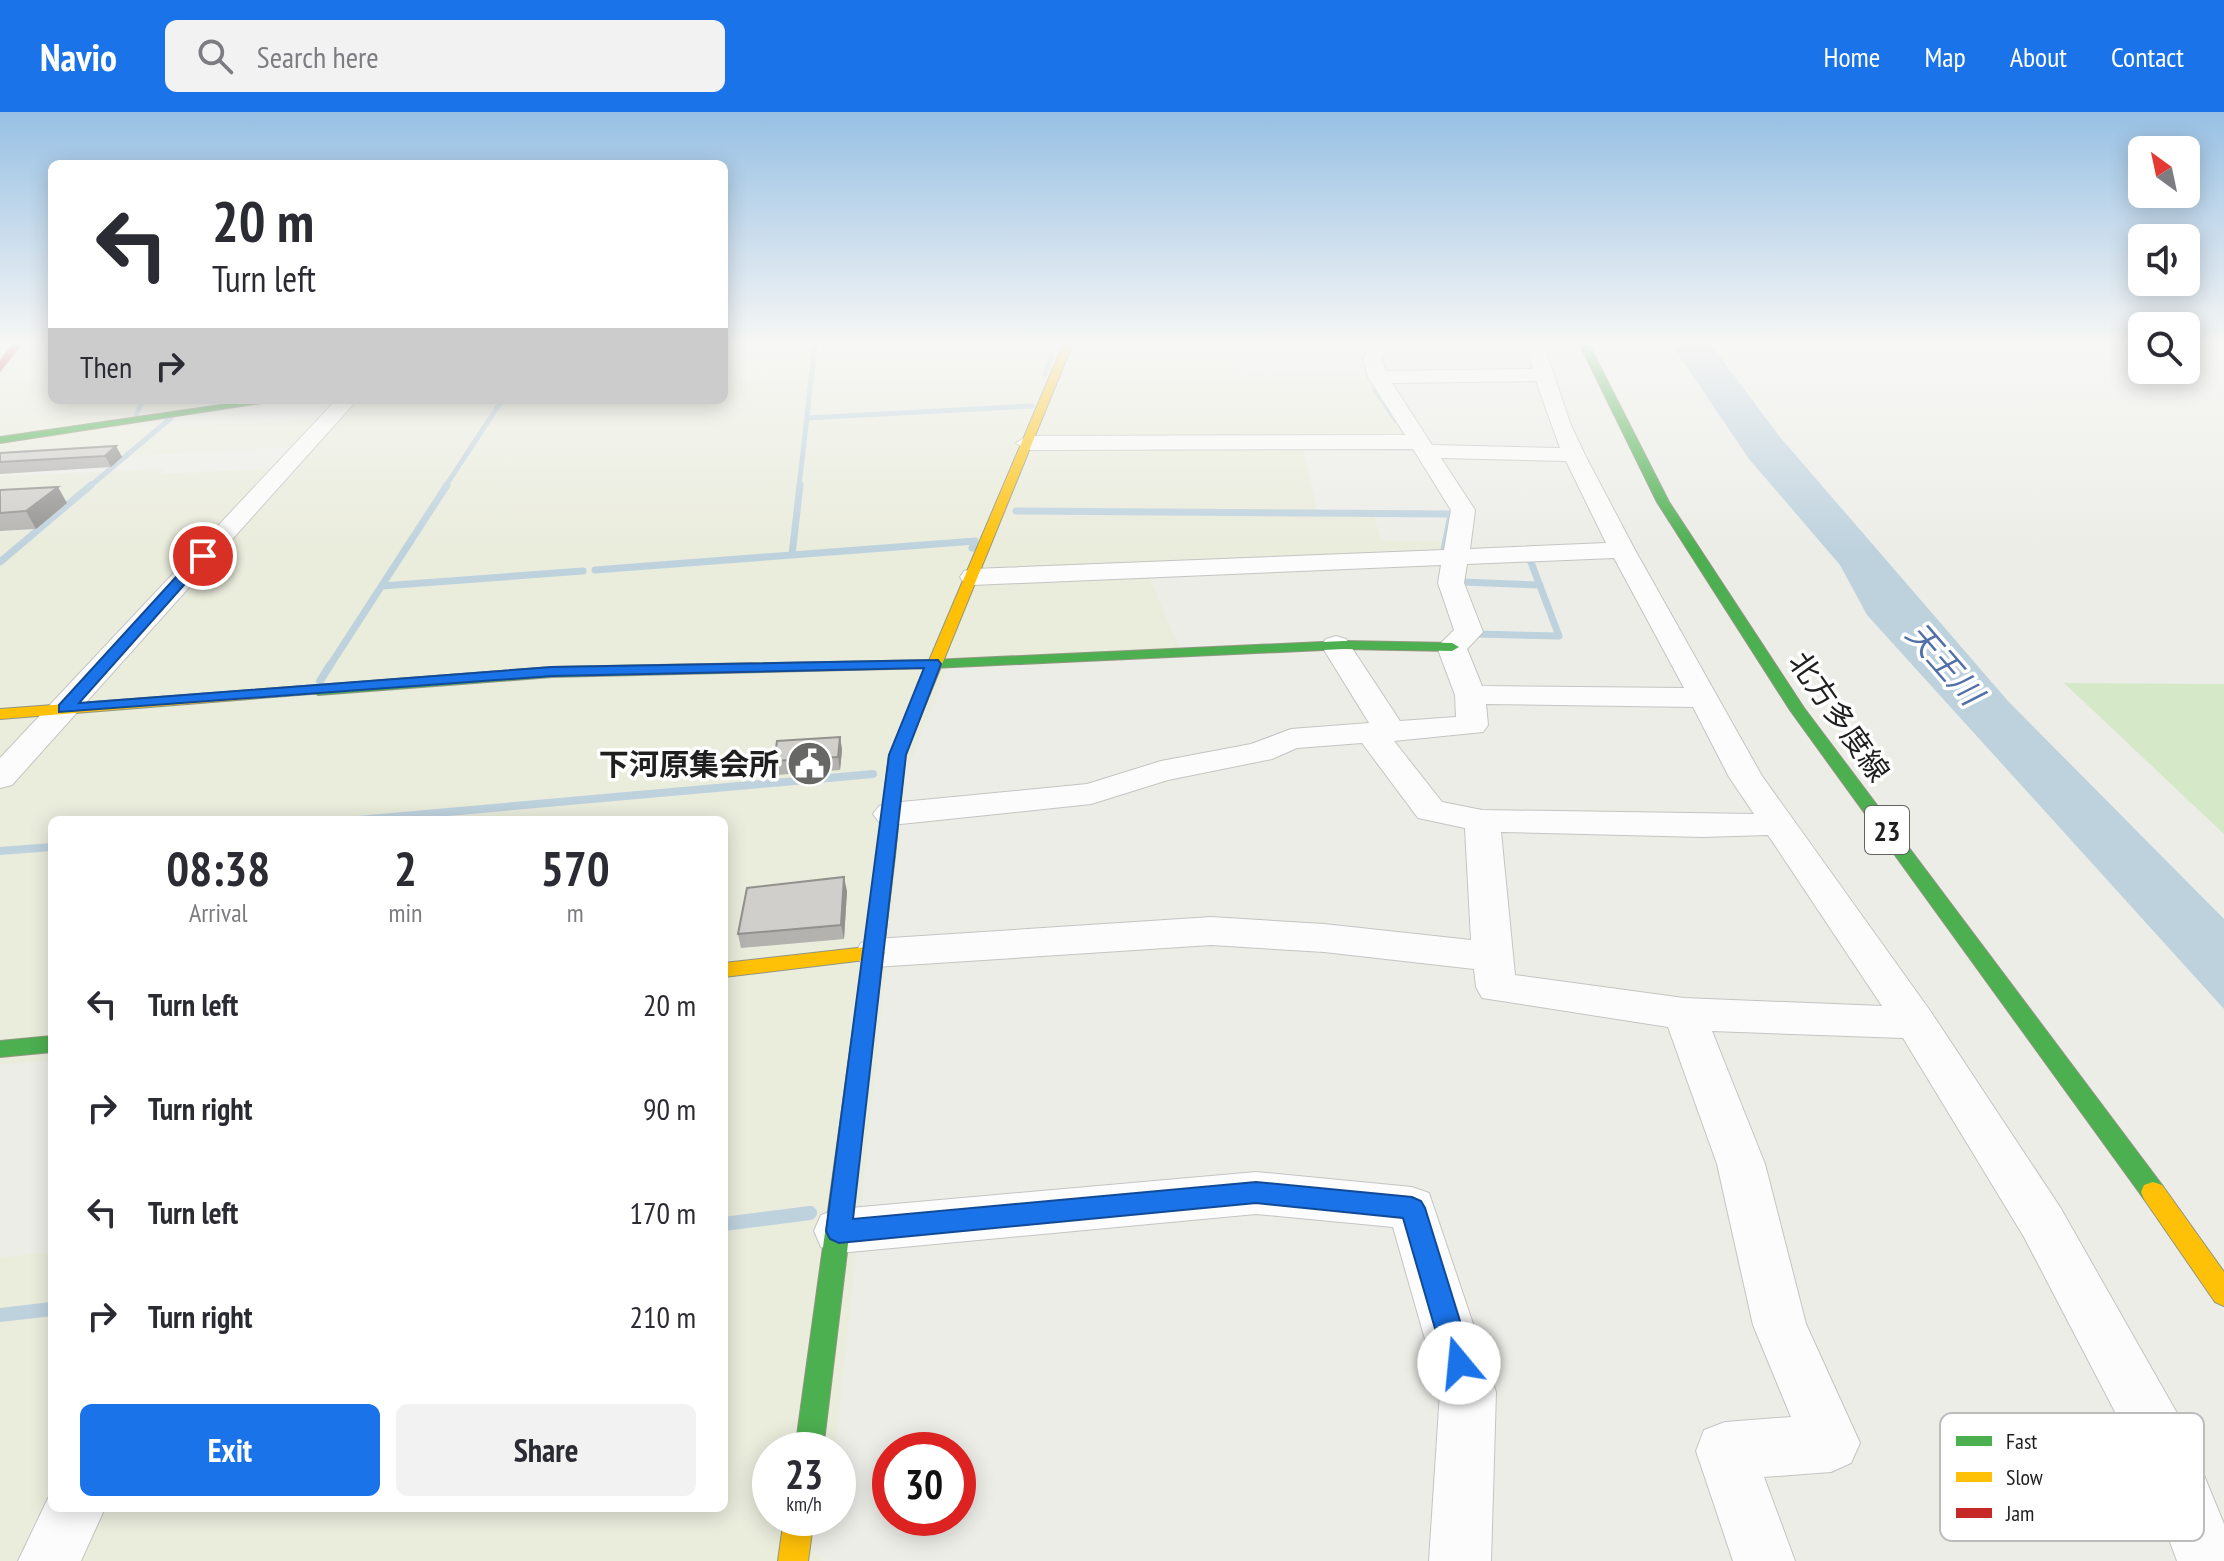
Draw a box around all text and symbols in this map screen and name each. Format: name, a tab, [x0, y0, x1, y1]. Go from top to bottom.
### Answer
search box	[165, 20, 725, 92]
text: Navio	[40, 32, 117, 81]
icon: search	[193, 34, 237, 78]
text: Search here	[257, 37, 379, 76]
text: Home	[1824, 38, 1880, 75]
text: Map	[1924, 38, 1966, 75]
text: About	[2010, 38, 2067, 75]
text: Contact	[2111, 38, 2184, 75]
north arrow	[2128, 136, 2200, 208]
map controls	[2128, 136, 2200, 384]
text: 20 m	[212, 185, 314, 257]
icon: left	[80, 192, 184, 296]
button: sound	[2128, 224, 2200, 296]
text: Turn left	[212, 255, 316, 302]
button: search	[2128, 312, 2200, 384]
icon: right	[148, 344, 192, 388]
text: Then	[80, 347, 132, 386]
pin	[169, 522, 237, 590]
icon: arrive	[181, 534, 225, 578]
water label: 天王川	[1898, 613, 1994, 715]
street label: 北方多度線	[1781, 643, 1899, 789]
public building icon: 下河原集会所	[786, 739, 834, 787]
place label: 下河原集会所	[599, 744, 779, 783]
road number: 23	[1865, 806, 1909, 854]
text: 08:38	[166, 837, 270, 899]
text: 2	[394, 837, 417, 899]
text: 570	[541, 837, 610, 899]
text: Arrival	[189, 896, 248, 929]
text: min	[388, 896, 422, 929]
text: m	[567, 896, 584, 929]
icon: left	[80, 982, 124, 1026]
text: Turn left	[148, 985, 238, 1024]
text: 20 m	[643, 985, 696, 1024]
icon: right	[80, 1086, 124, 1130]
text: Turn right	[148, 1089, 252, 1128]
text: 90 m	[643, 1089, 696, 1128]
icon: left	[80, 1190, 124, 1234]
text: Turn left	[148, 1193, 238, 1232]
text: 170 m	[630, 1193, 696, 1232]
icon: right	[80, 1294, 124, 1338]
text: Turn right	[148, 1297, 252, 1336]
text: 210 m	[630, 1297, 696, 1336]
position arrow	[1417, 1321, 1501, 1405]
button: Exit	[80, 1404, 380, 1496]
button: Share	[396, 1404, 696, 1496]
legend	[1940, 1413, 2204, 1541]
text: Fast	[2006, 1427, 2037, 1455]
speed limit sign: 30	[872, 1432, 976, 1536]
text: 23	[785, 1448, 823, 1500]
text: Slow	[2006, 1463, 2043, 1491]
text: km/h	[786, 1491, 822, 1517]
text: Jam	[2005, 1499, 2034, 1527]

